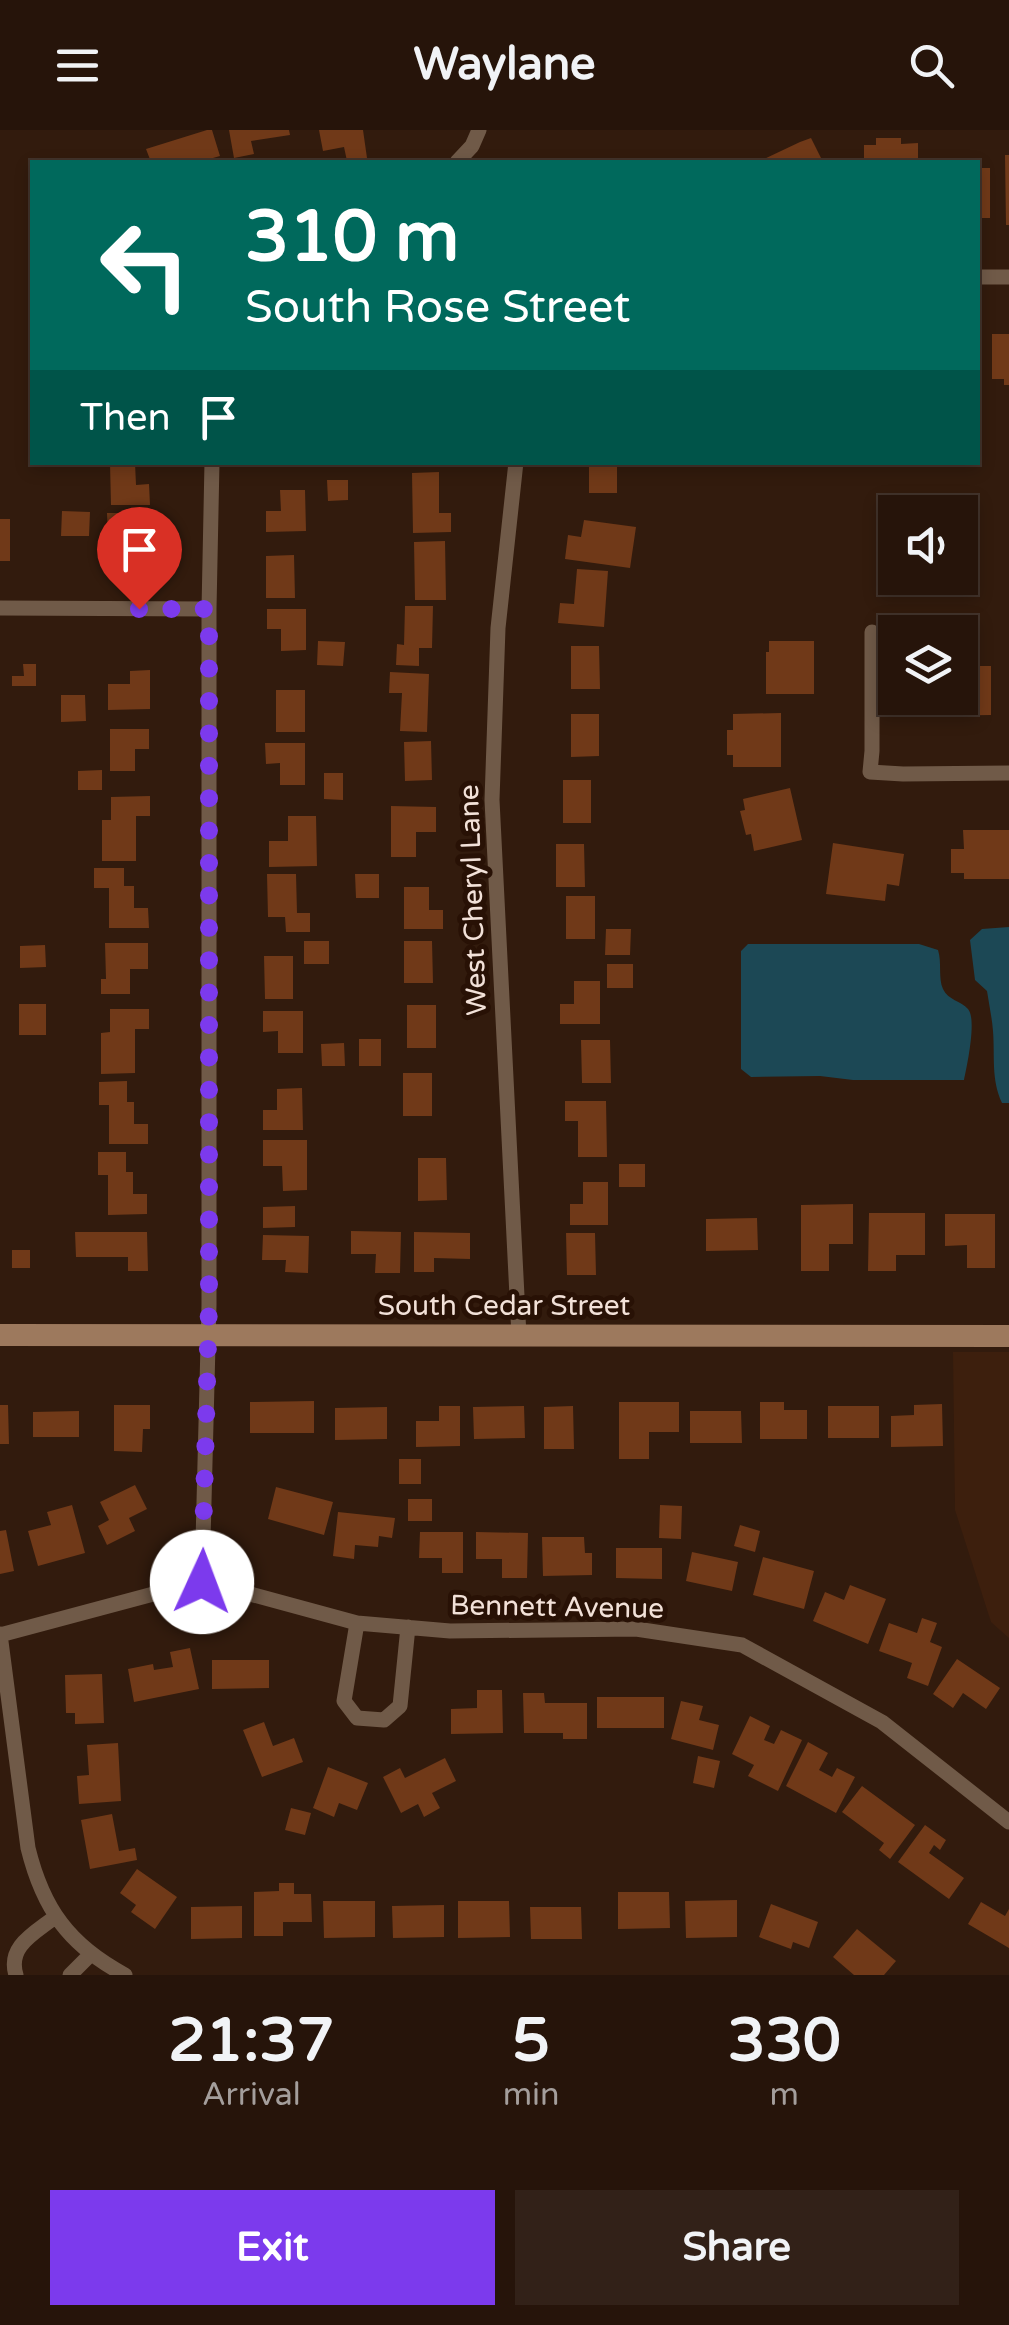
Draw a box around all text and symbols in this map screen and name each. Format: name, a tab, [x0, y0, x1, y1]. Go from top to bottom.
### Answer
icon: menu	[50, 38, 105, 93]
text: Waylane	[413, 38, 596, 92]
icon: search	[904, 38, 959, 93]
text: 310 m	[245, 196, 459, 280]
icon: left	[80, 200, 210, 330]
text: South Rose Street	[245, 281, 631, 335]
icon: arrive	[191, 390, 246, 445]
text: Then	[80, 395, 171, 441]
map controls	[878, 495, 978, 715]
button: sound	[878, 495, 978, 595]
pin	[97, 507, 182, 610]
icon: arrive	[112, 522, 167, 577]
button: layers	[878, 615, 978, 715]
street label: West Cheryl Lane	[452, 784, 494, 1016]
street label: South Cedar Street	[378, 1289, 631, 1323]
position arrow	[150, 1530, 254, 1634]
street label: Bennett Avenue	[450, 1588, 664, 1626]
text: 21:37	[168, 2005, 335, 2077]
text: 5	[512, 2005, 550, 2077]
text: 330	[728, 2005, 841, 2077]
text: Arrival	[202, 2076, 301, 2114]
text: min	[503, 2076, 560, 2114]
text: m	[770, 2076, 799, 2114]
button: Exit	[50, 2190, 495, 2305]
button: Share	[515, 2190, 959, 2305]

